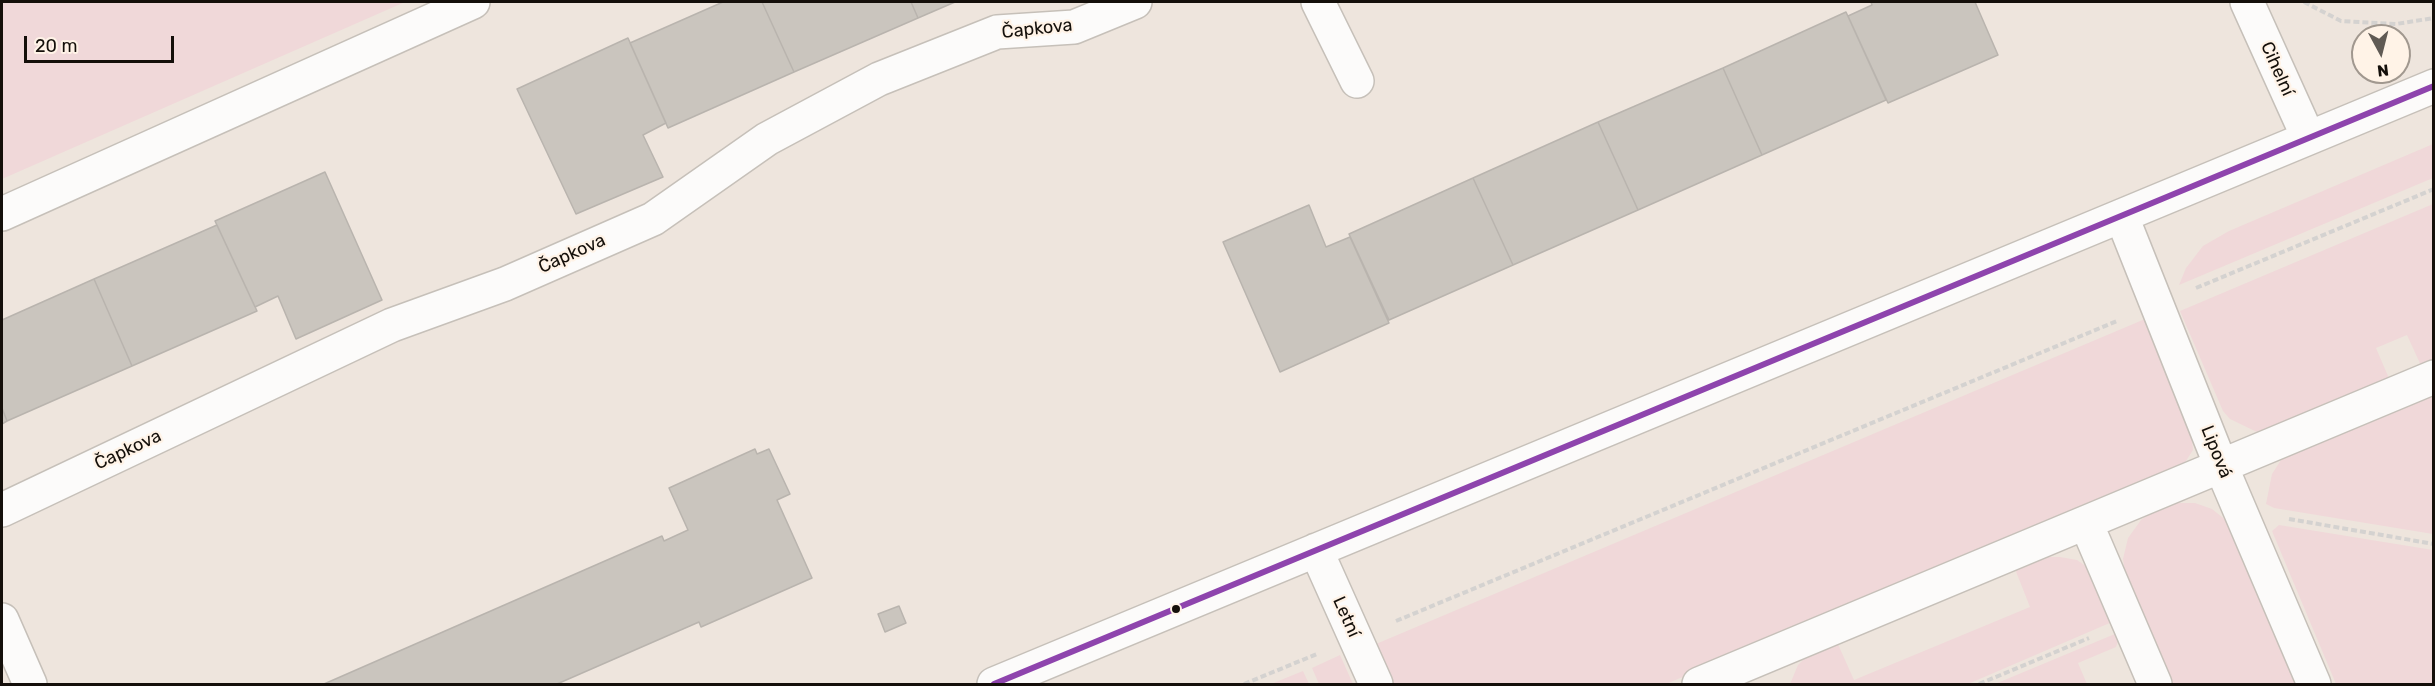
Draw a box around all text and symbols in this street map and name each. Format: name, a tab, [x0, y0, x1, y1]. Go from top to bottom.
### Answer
street label: Čapkova	[1001, 15, 1073, 43]
scale bar	[27, 24, 177, 62]
north arrow	[2351, 24, 2411, 84]
text: 20 m	[35, 35, 77, 57]
street label: Cihelní	[2256, 39, 2298, 99]
text: N	[2376, 60, 2390, 81]
street label: Čapkova	[535, 230, 609, 278]
street label: Lipová	[2196, 423, 2236, 481]
street label: Čapkova	[91, 425, 165, 475]
street label: Letní	[1328, 593, 1364, 641]
unlabelled marker	[1170, 603, 1182, 615]

